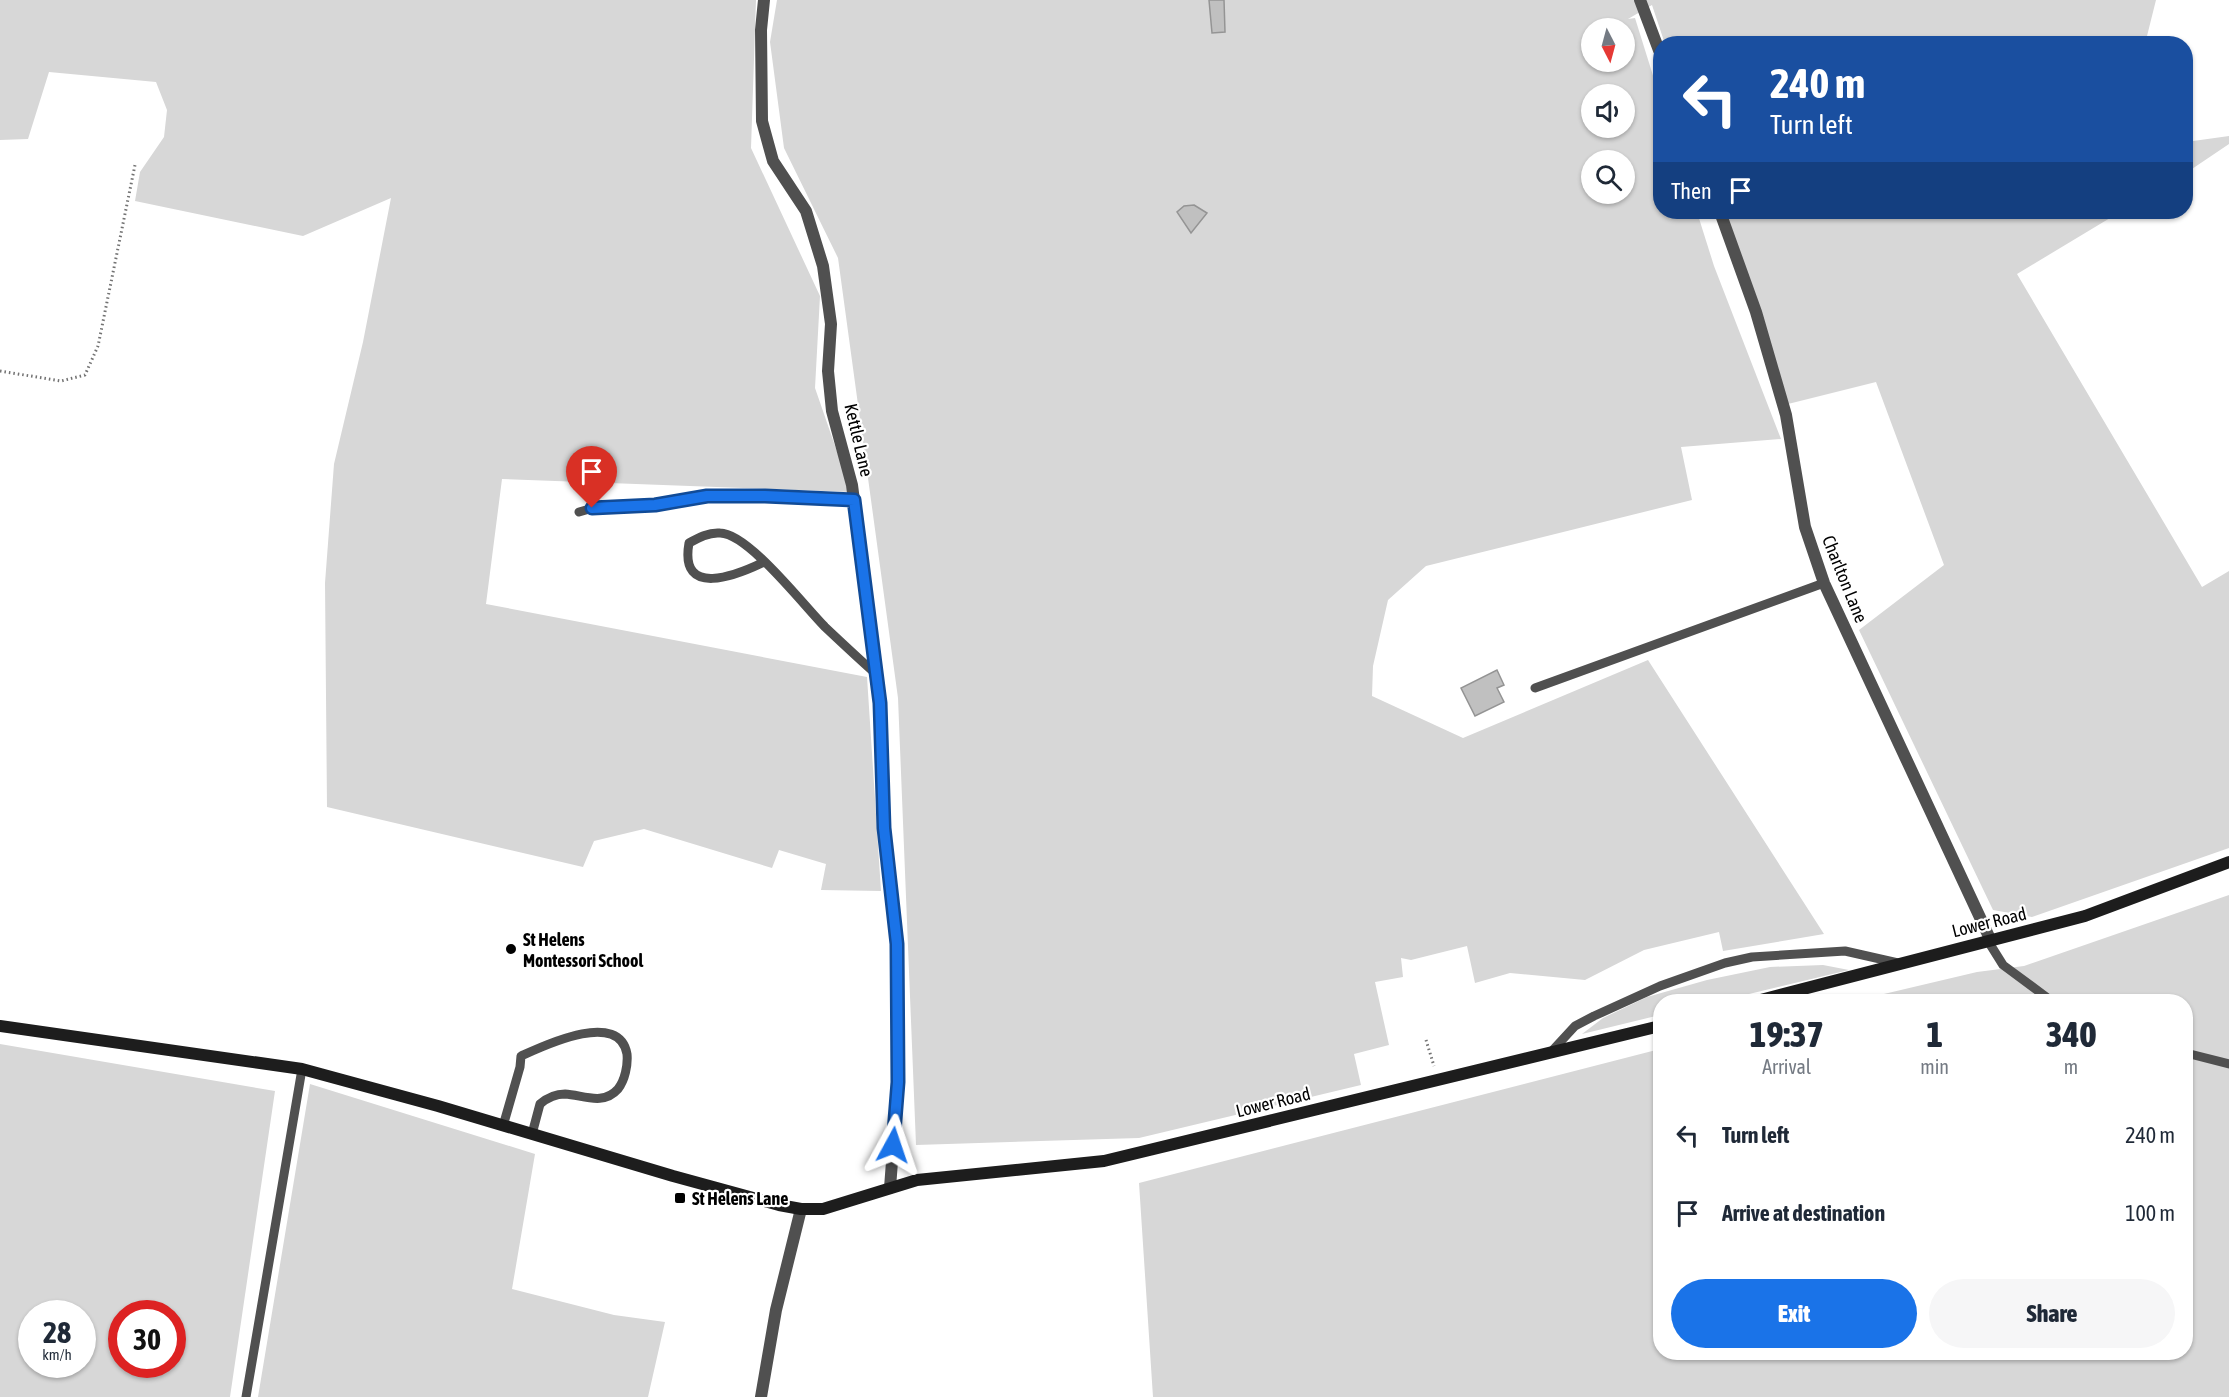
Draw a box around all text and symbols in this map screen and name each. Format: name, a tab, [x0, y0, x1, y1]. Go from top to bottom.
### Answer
north arrow	[1581, 18, 1635, 72]
map controls	[1581, 18, 1635, 204]
text: 240 m	[1770, 59, 1865, 107]
icon: left	[1671, 60, 1749, 138]
button: sound	[1581, 84, 1635, 138]
text: Turn left	[1770, 109, 1853, 140]
button: search	[1581, 150, 1635, 204]
icon: arrive	[1724, 174, 1757, 207]
text: Then	[1671, 178, 1712, 204]
street label: Kettle Lane	[840, 401, 878, 479]
pin	[566, 446, 617, 508]
icon: arrive	[575, 455, 608, 488]
street label: Charlton Lane	[1818, 532, 1872, 626]
street label: Lower Road	[1950, 903, 2028, 941]
place label: St Helens Montessori School	[523, 929, 643, 971]
marker: St Helens Montessori School	[504, 942, 518, 956]
text: 19:37	[1750, 1013, 1824, 1055]
text: 1	[1926, 1013, 1943, 1055]
text: 340	[2046, 1013, 2096, 1055]
text: Arrival	[1762, 1055, 1811, 1078]
text: min	[1920, 1055, 1949, 1078]
text: m	[2064, 1055, 2078, 1078]
street label: Lower Road	[1234, 1083, 1312, 1121]
position arrow	[861, 1113, 925, 1177]
icon: left	[1671, 1119, 1704, 1152]
text: Turn left	[1722, 1122, 1789, 1148]
text: 240 m	[2125, 1122, 2175, 1148]
place label: St Helens Lane	[692, 1188, 788, 1209]
marker: St Helens Lane	[673, 1191, 687, 1205]
icon: arrive	[1671, 1197, 1704, 1230]
text: Arrive at destination	[1722, 1200, 1885, 1226]
text: 100 m	[2125, 1200, 2175, 1226]
button: Exit	[1671, 1279, 1917, 1348]
button: Share	[1929, 1279, 2175, 1348]
speed limit sign: 30	[108, 1300, 186, 1378]
text: 28	[43, 1315, 71, 1349]
text: km/h	[42, 1346, 72, 1363]

